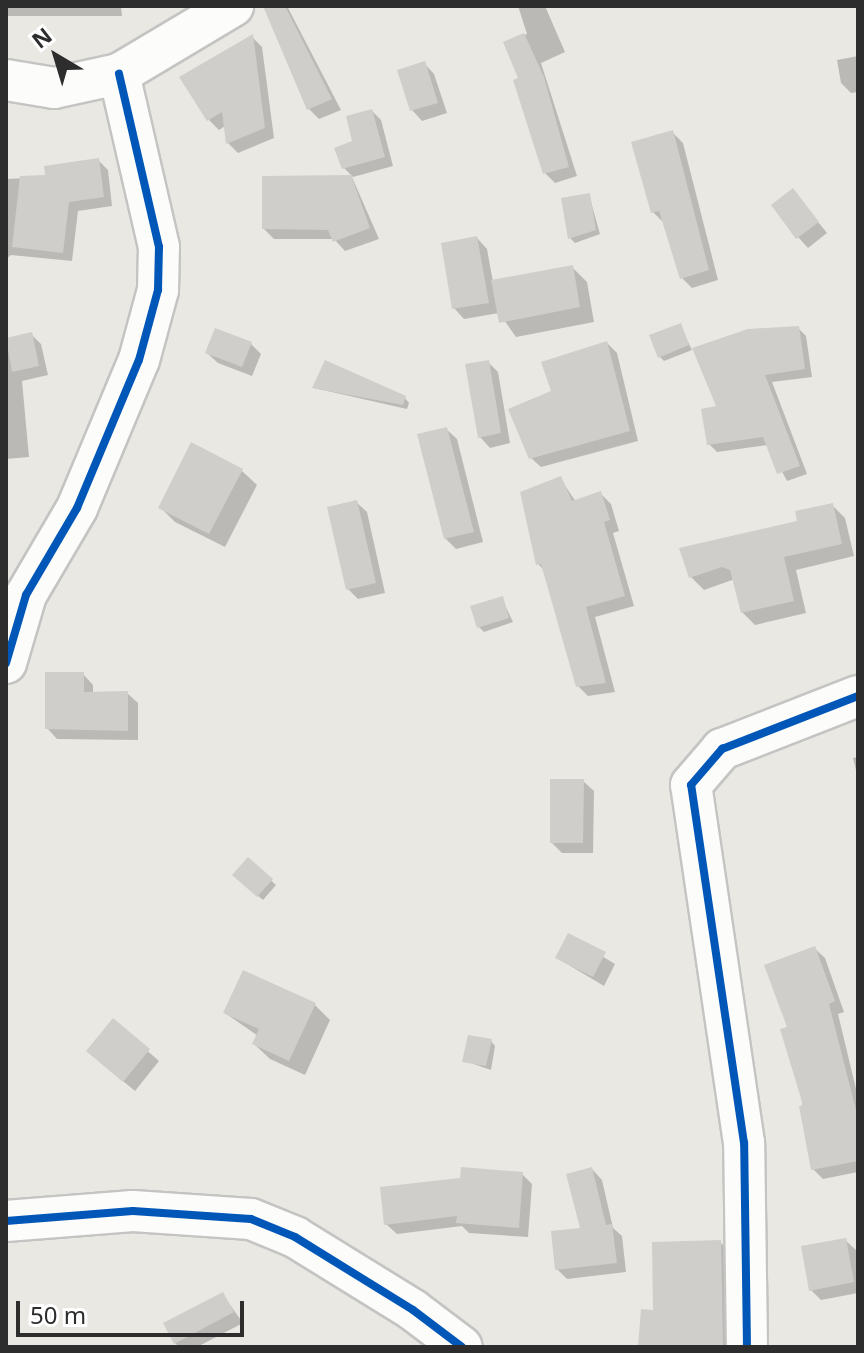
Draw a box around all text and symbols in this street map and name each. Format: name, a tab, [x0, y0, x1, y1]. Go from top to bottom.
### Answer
north arrow	[16, 16, 96, 96]
text: N	[25, 20, 58, 54]
scale bar	[20, 1285, 248, 1335]
text: 50 m	[30, 1298, 86, 1331]

